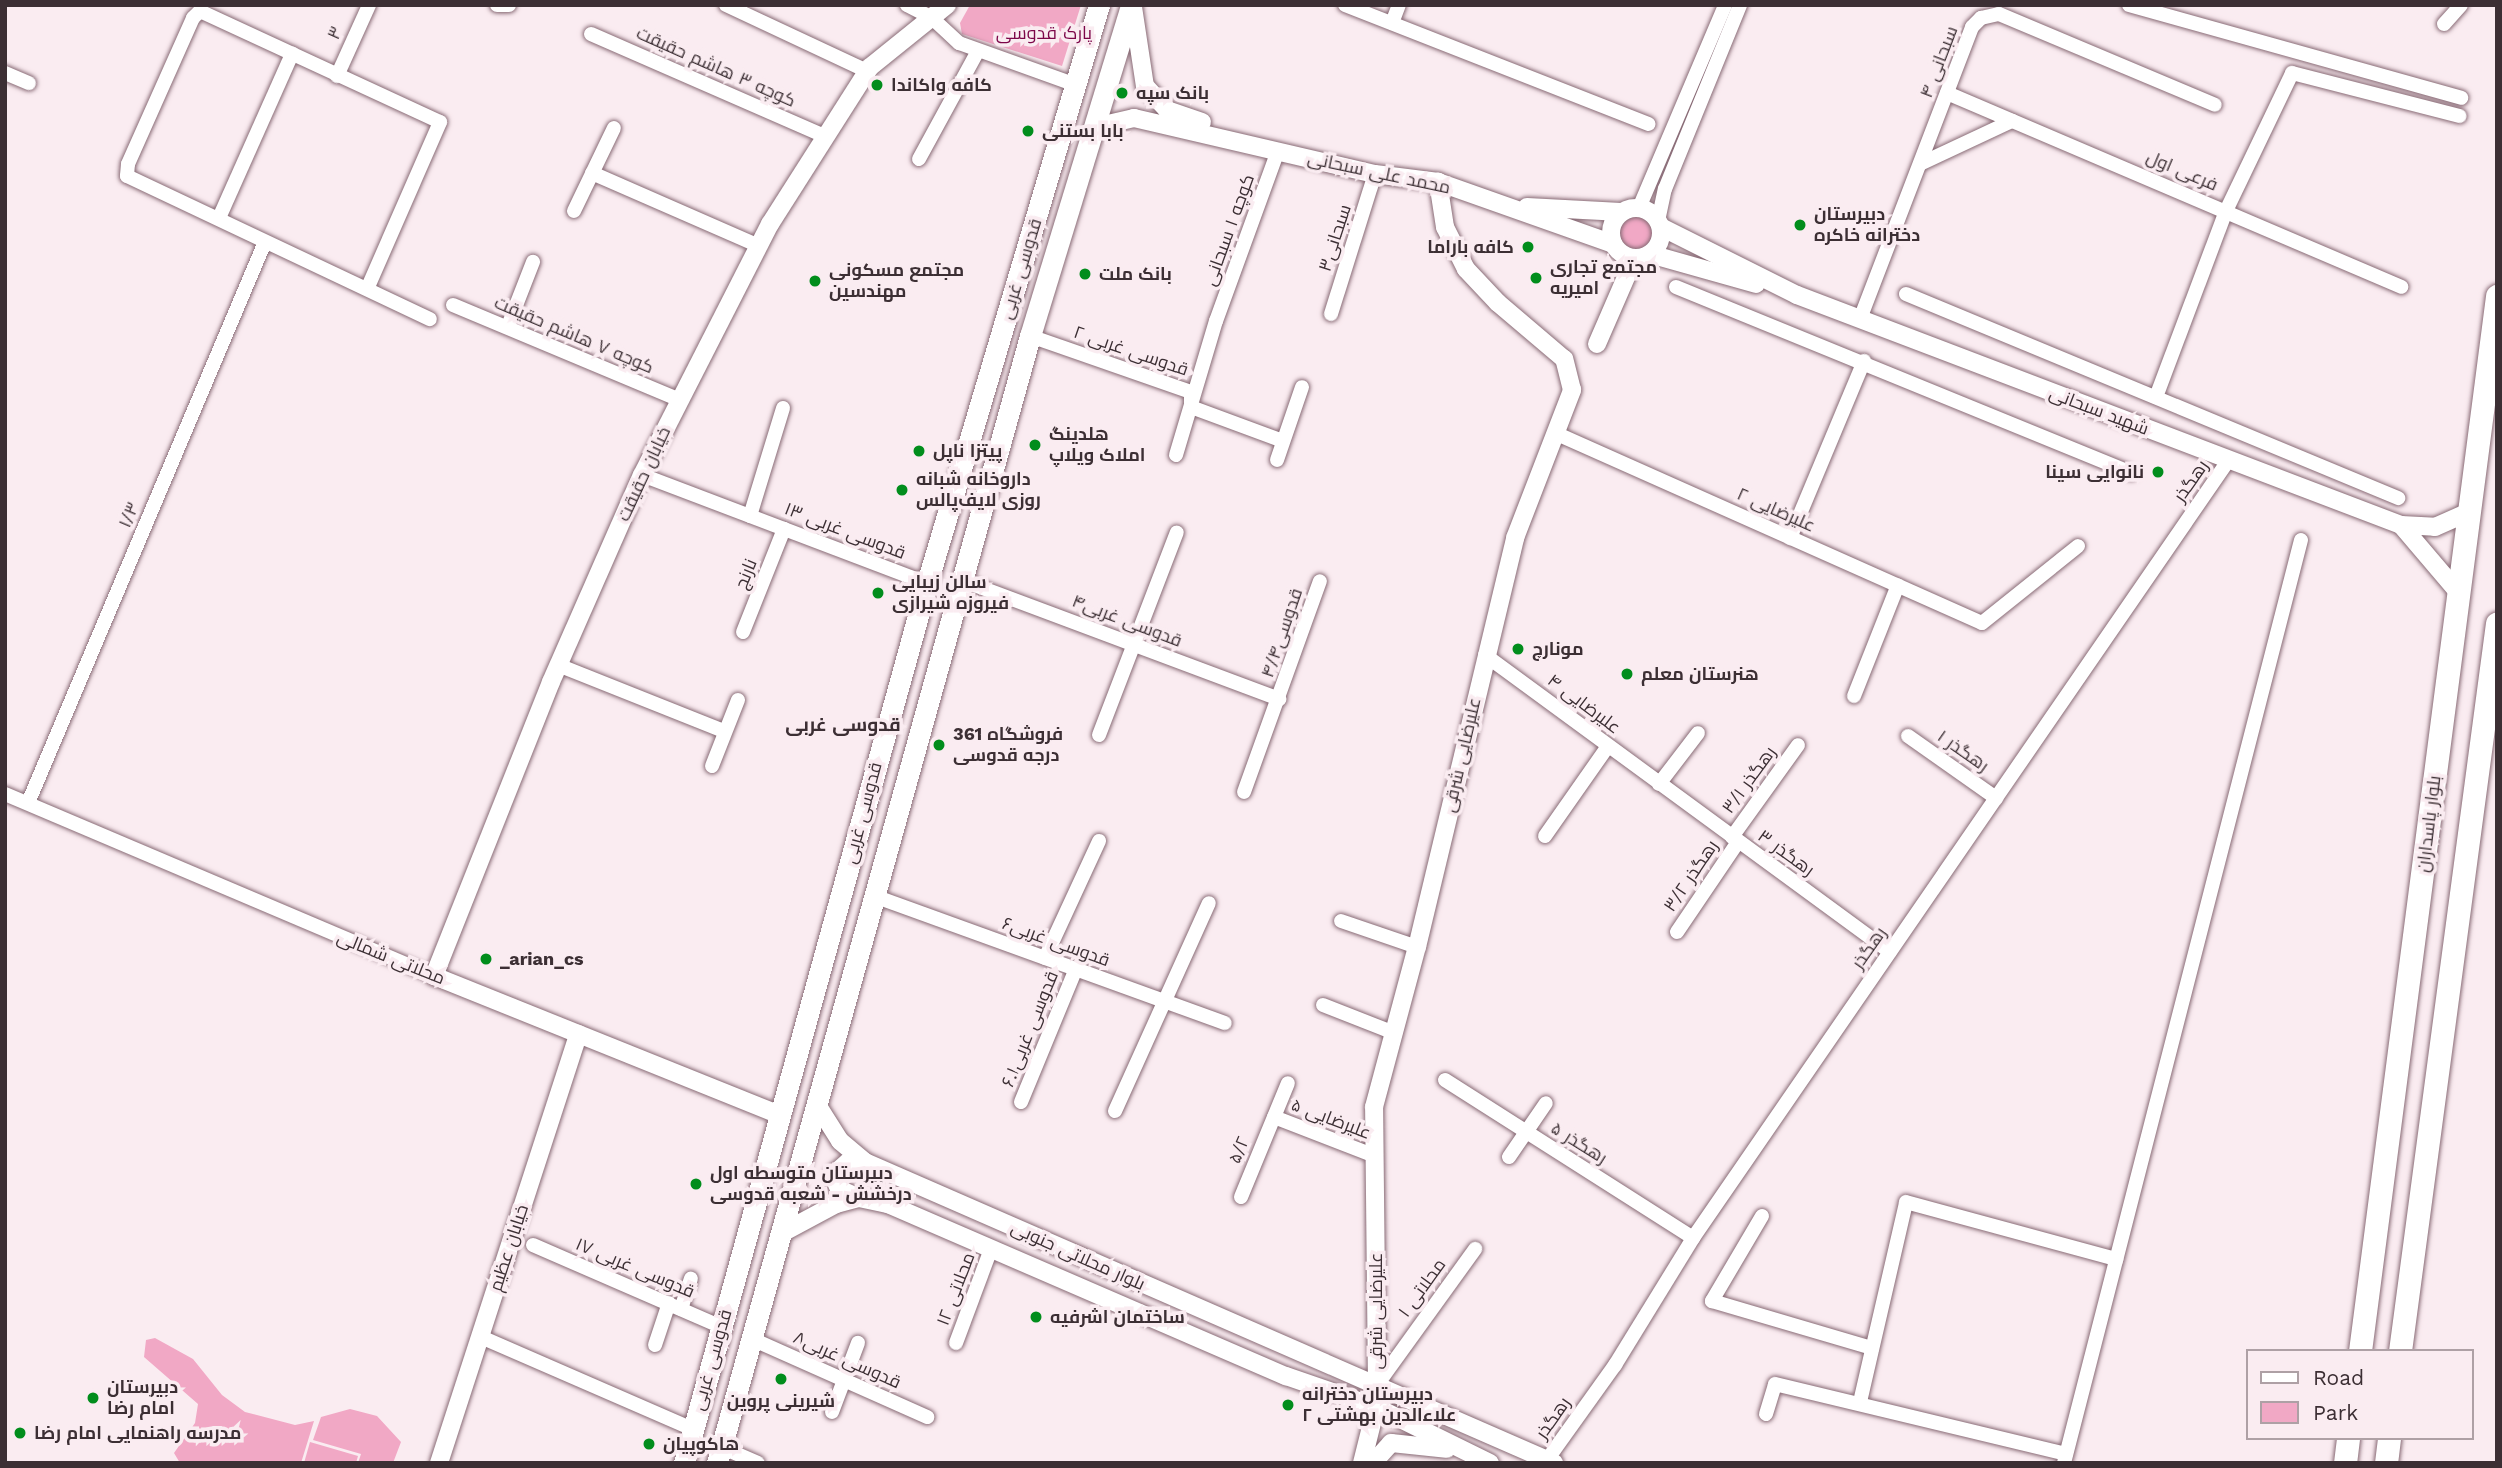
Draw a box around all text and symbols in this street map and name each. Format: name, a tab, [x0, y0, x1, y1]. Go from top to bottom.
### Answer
street label: کوچه ۳ هاشم حقیقت	[633, 22, 799, 112]
park label: پارک قدوسی	[996, 22, 1092, 44]
street label: ۳	[323, 23, 347, 43]
street label: سبحانی ۴	[1915, 23, 1963, 101]
place label: کافه واکاندا	[891, 74, 992, 96]
marker: کافه واکاندا	[869, 77, 885, 93]
place label: بانک سپه	[1136, 82, 1209, 104]
marker: بانک سپه	[1114, 85, 1130, 101]
place label: بابا بستنی	[1042, 120, 1124, 142]
marker: بابا بستنی	[1020, 123, 1036, 139]
street label: فرعی اول	[2143, 146, 2221, 196]
street label: محمد علی سبحانی	[1306, 147, 1452, 199]
street label: کوچه ۱ سبحانی	[1199, 171, 1259, 289]
street label: سبحانی۳	[1314, 202, 1356, 274]
place label: دبیرستان دخترانه خاکره	[1814, 204, 1920, 246]
street label: قدوسی غربی	[995, 216, 1047, 322]
marker: دبیرستان دخترانه خاکره	[1792, 217, 1808, 233]
place label: کافه باراما	[1427, 236, 1514, 258]
marker: کافه باراما	[1520, 239, 1536, 255]
place label: مجتمع تجاری امیریه	[1550, 257, 1657, 300]
place label: مجتمع مسکونی مهندسین	[829, 260, 964, 302]
place label: بانک ملت	[1099, 263, 1172, 285]
marker: بانک ملت	[1077, 266, 1093, 282]
marker: مجتمع تجاری امیریه	[1528, 270, 1544, 286]
marker: مجتمع مسکونی مهندسین	[807, 273, 823, 289]
street label: کوچه ۷ هاشم حقیقت	[491, 292, 657, 378]
street label: ۲ قدوسی غربی	[1071, 321, 1191, 381]
street label: شهید سبحانی	[2046, 382, 2152, 440]
street label: خیابان حقیقت	[613, 423, 675, 525]
place label: هلدینگ املاک ویلاپ	[1049, 424, 1145, 466]
marker: هلدینگ املاک ویلاپ	[1027, 437, 1043, 453]
place label: پیتزا ناپل	[933, 440, 1002, 462]
marker: پیتزا ناپل	[911, 443, 927, 459]
street label: رهگذر	[2169, 456, 2213, 506]
place label: نانوایی سینا	[2045, 461, 2144, 483]
marker: نانوایی سینا	[2150, 464, 2166, 480]
place label: داروخانه شبانه روزی لایف‌پالس	[916, 469, 1041, 512]
marker: داروخانه شبانه روزی لایف‌پالس	[894, 482, 910, 498]
street label: ۲ علیرضایی	[1734, 483, 1818, 537]
street label: ۱۳ قدوسی غربی	[781, 498, 909, 564]
street label: ۱/۳	[114, 499, 144, 531]
street label: نارنج	[730, 556, 762, 592]
place label: سالن زیبایی فیروزه شیرازی	[892, 572, 1009, 614]
marker: سالن زیبایی فیروزه شیرازی	[870, 585, 886, 601]
street label: قدوسی۴/۴	[1257, 586, 1307, 680]
street label: قدوسی غربی۴	[1069, 590, 1185, 652]
place label: مونارچ	[1532, 638, 1584, 660]
marker: مونارچ	[1510, 641, 1526, 657]
place label: هنرستان معلم	[1641, 663, 1759, 685]
marker: هنرستان معلم	[1619, 666, 1635, 682]
street label: ۴ علیرضایی	[1543, 670, 1625, 738]
street label: علیرضایی شرقی	[1438, 696, 1486, 814]
district label: قدوسی غربی	[785, 714, 901, 736]
place label: فروشگاه 361 درجه قدوسی	[953, 724, 1063, 766]
street label: ۱ رهگذر	[1933, 726, 1993, 776]
marker: فروشگاه 361 درجه قدوسی	[931, 737, 947, 753]
street label: ۳/۱ رهگذر	[1717, 742, 1781, 818]
street label: قدوسی غربی	[839, 760, 887, 866]
street label: بلوار پاسداران	[2412, 774, 2446, 874]
street label: ۳ رهگذر	[1754, 825, 1818, 881]
street label: ۳/۲ رهگذر	[1659, 836, 1723, 916]
street label: قدوسی غربی۶	[999, 913, 1113, 971]
street label: رهگذر	[1847, 923, 1891, 973]
street label: محلاتی شمالی	[334, 927, 448, 989]
place label: _arian_cs	[500, 948, 584, 970]
marker: _arian_cs	[478, 951, 494, 967]
street label: قدوسی غربی۶.۱	[997, 968, 1063, 1090]
street label: ۵ علیرضایی	[1288, 1094, 1374, 1144]
street label: ۵ رهگذر	[1547, 1117, 1611, 1169]
street label: ۵/۲	[1224, 1133, 1254, 1167]
place label: دبیرستان متوسطه اول درخشش - شعبه قدوسی	[710, 1163, 912, 1206]
marker: دبیرستان متوسطه اول درخشش - شعبه قدوسی	[688, 1176, 704, 1192]
street label: خیابان عظیم	[485, 1202, 533, 1294]
street label: بلوار محلاتی جنوبی	[1008, 1217, 1148, 1295]
street label: ۱۷ قدوسی غربی	[572, 1233, 698, 1303]
street label: ۱۲ محلاتی	[932, 1249, 980, 1329]
street label: علیرضایی شرقی	[1365, 1252, 1387, 1370]
street label: ۱ محلاتی	[1394, 1255, 1450, 1321]
place label: ساختمان اشرفیه	[1050, 1306, 1185, 1328]
street label: قدوسی غربی	[687, 1307, 737, 1413]
marker: ساختمان اشرفیه	[1028, 1309, 1044, 1325]
street label: قدوسی غربی۸	[790, 1327, 904, 1393]
legend	[2246, 1349, 2474, 1440]
text: Road	[2313, 1365, 2364, 1390]
marker: شیرینی پروین	[773, 1371, 789, 1387]
place label: دبیرستان امام رضا	[107, 1377, 178, 1420]
place label: دبیرستان دخترانه علاءالدین بهشتی ۲	[1302, 1384, 1456, 1426]
marker: دبیرستان امام رضا	[85, 1390, 101, 1406]
place label: شیرینی پروین	[727, 1390, 835, 1412]
street label: رهگذر	[1531, 1393, 1575, 1443]
marker: دبیرستان دخترانه علاءالدین بهشتی ۲	[1280, 1397, 1296, 1413]
text: Park	[2313, 1400, 2358, 1425]
place label: مدرسه راهنمایی امام رضا	[34, 1422, 241, 1444]
marker: مدرسه راهنمایی امام رضا	[12, 1425, 28, 1441]
place label: هاکوپیان	[663, 1433, 739, 1455]
marker: هاکوپیان	[641, 1436, 657, 1452]

